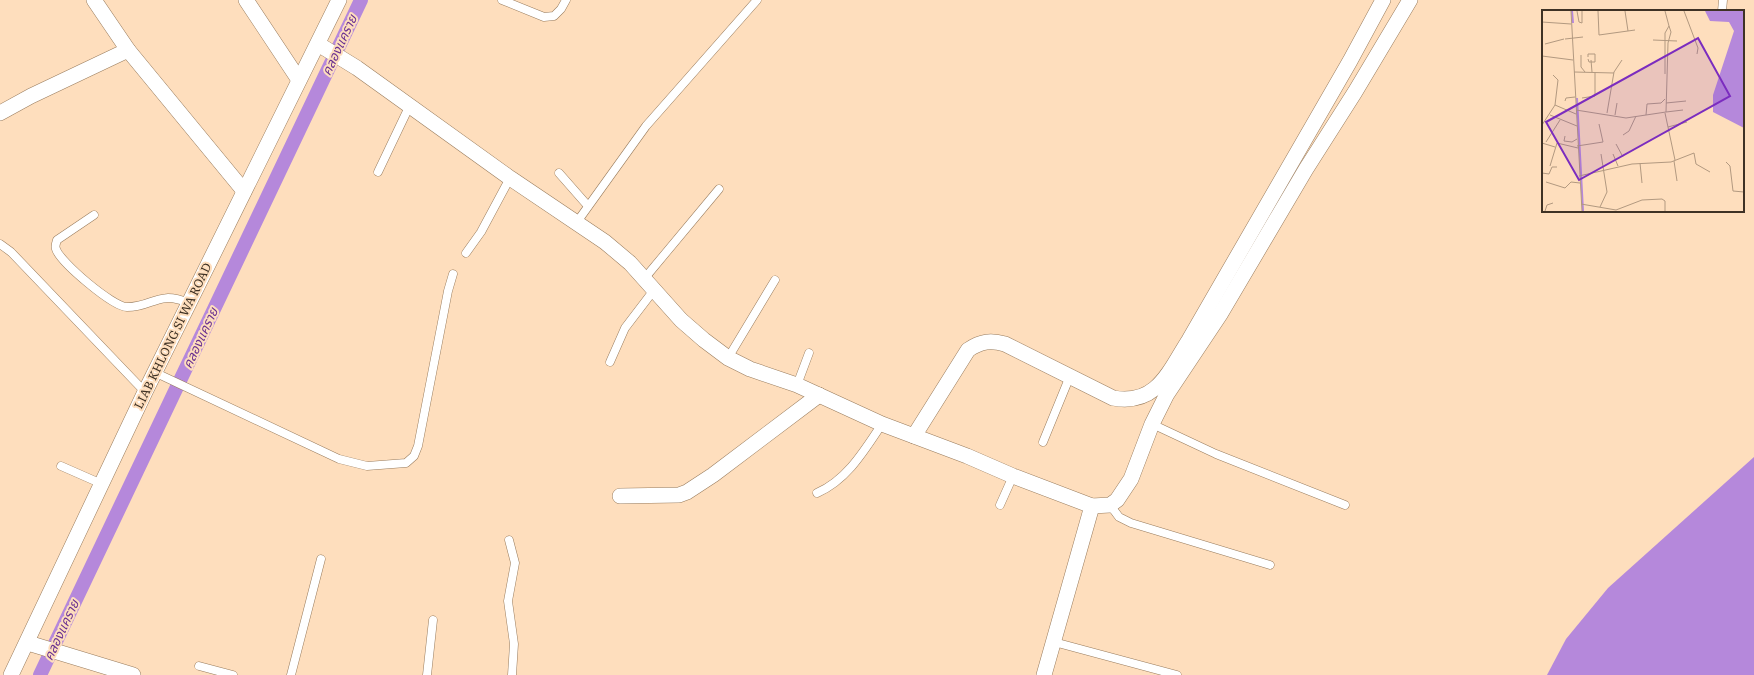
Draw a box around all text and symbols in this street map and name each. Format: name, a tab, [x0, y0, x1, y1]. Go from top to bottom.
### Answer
water label: คลองเเคราย	[316, 10, 361, 78]
inset map	[1542, 10, 1744, 212]
street label: LIAB KHLONG SI WA ROAD	[129, 259, 215, 412]
water label: คลองเเคราย	[177, 303, 222, 371]
water label: คลองเเคราย	[38, 595, 83, 663]

